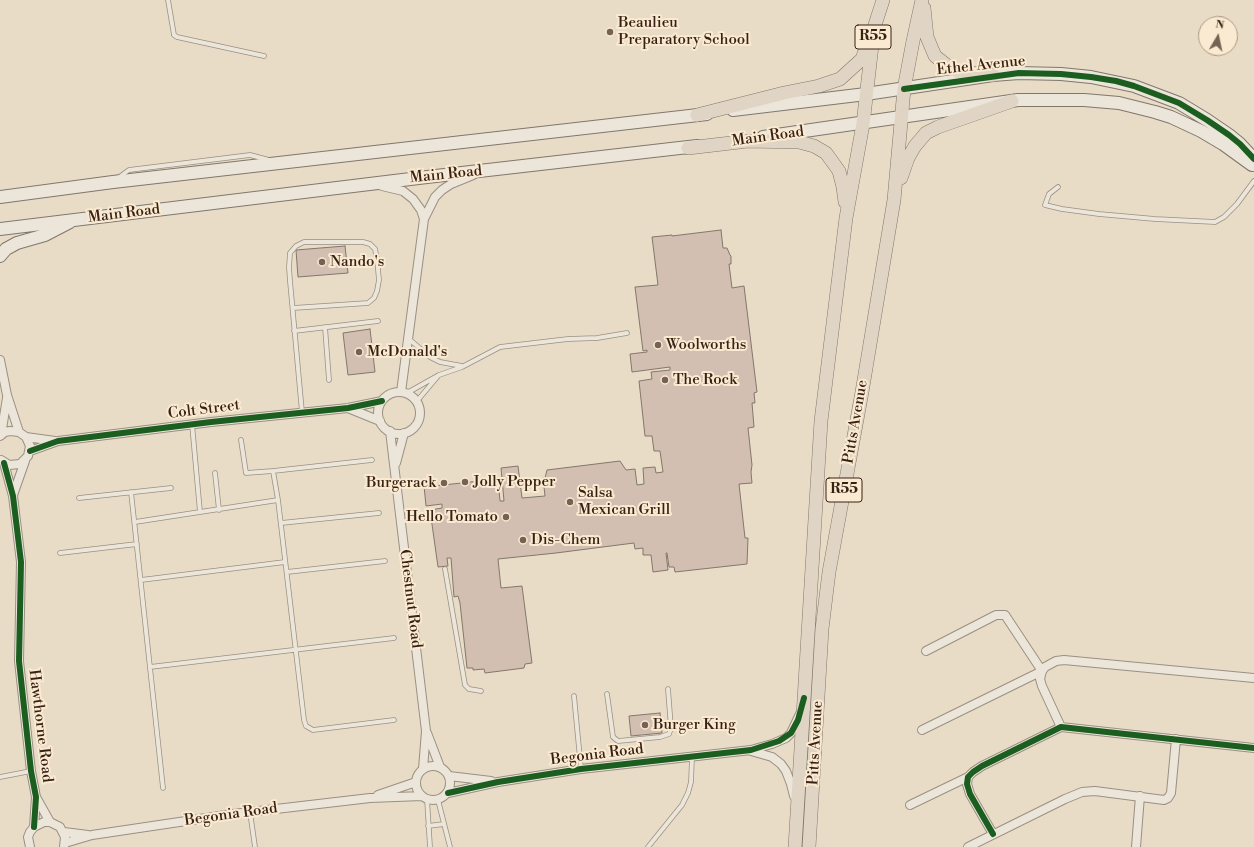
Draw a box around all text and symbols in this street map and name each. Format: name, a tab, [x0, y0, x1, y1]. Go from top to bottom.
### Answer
place label: Beaulieu Preparatory School	[618, 14, 750, 49]
north arrow	[1198, 16, 1238, 56]
text: N	[1214, 18, 1225, 33]
road number: R55	[855, 25, 891, 49]
marker: Beaulieu Preparatory School	[605, 27, 615, 37]
street label: Ethel Avenue	[936, 52, 1026, 80]
street label: Main Road	[731, 123, 805, 151]
street label: Main Road	[409, 162, 483, 188]
street label: Main Road	[87, 201, 161, 227]
place label: Nando's	[330, 253, 384, 271]
marker: Nando's	[317, 257, 327, 267]
place label: Woolworths	[666, 336, 746, 354]
marker: Woolworths	[653, 340, 663, 350]
place label: McDonald's	[367, 343, 447, 361]
marker: McDonald's	[354, 347, 364, 357]
place label: The Rock	[673, 371, 737, 389]
marker: The Rock	[660, 375, 670, 385]
street label: Pitts Avenue	[840, 379, 872, 465]
street label: Colt Street	[167, 397, 241, 423]
place label: Jolly Pepper	[473, 473, 555, 491]
place label: Burgerack	[366, 474, 436, 492]
marker: Jolly Pepper	[460, 477, 470, 487]
marker: Burgerack	[439, 478, 449, 488]
road number: R55	[826, 478, 862, 502]
place label: Salsa Mexican Grill	[578, 484, 670, 519]
marker: Salsa Mexican Grill	[565, 497, 575, 507]
place label: Hello Tomato	[406, 508, 498, 526]
marker: Hello Tomato	[501, 512, 511, 522]
place label: Dis-Chem	[531, 531, 600, 549]
marker: Dis-Chem	[518, 535, 528, 545]
street label: Chestnut Road	[395, 549, 425, 649]
street label: Hawthorne Road	[24, 668, 56, 784]
street label: Pitts Avenue	[805, 700, 827, 786]
place label: Burger King	[653, 716, 736, 734]
marker: Burger King	[640, 720, 650, 730]
street label: Begonia Road	[549, 740, 645, 770]
street label: Begonia Road	[183, 800, 279, 830]

